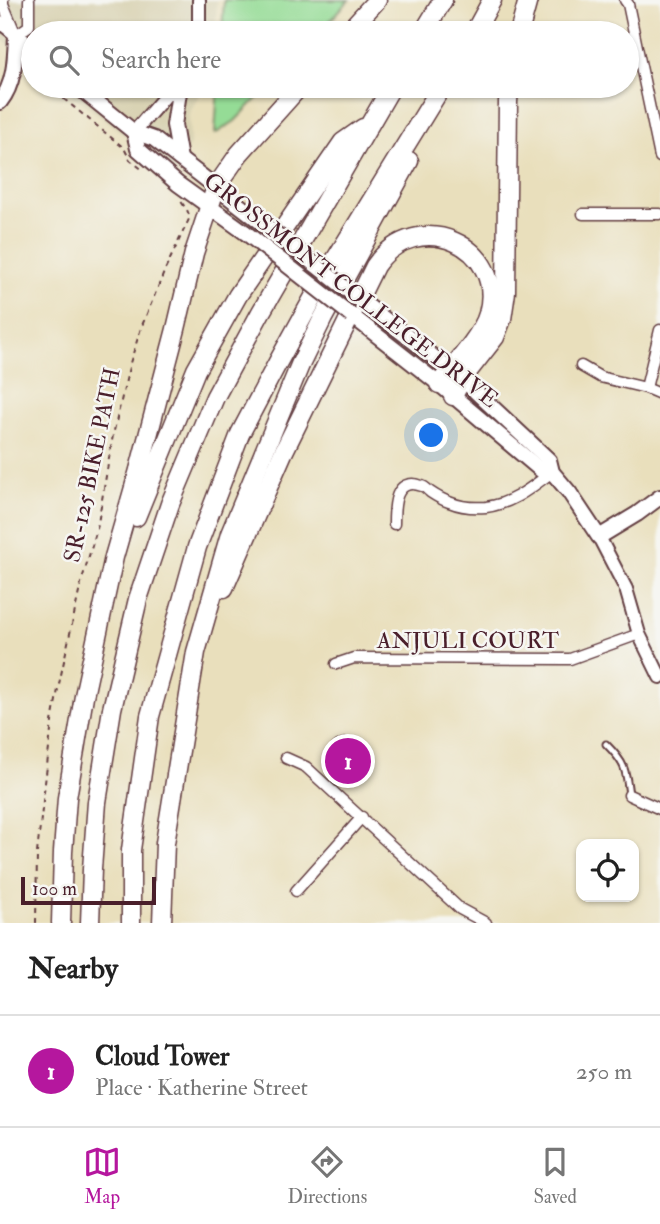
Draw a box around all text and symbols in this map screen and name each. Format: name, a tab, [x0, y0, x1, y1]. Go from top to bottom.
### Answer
search box	[21, 21, 639, 98]
icon: search	[45, 41, 83, 79]
text: Search here	[101, 44, 221, 76]
street label: GROSSMONT COLLEGE DRIVE	[198, 166, 504, 414]
street label: SR-125 BIKE PATH	[57, 365, 127, 565]
your location	[414, 418, 448, 452]
street label: ANJULI COURT	[376, 626, 559, 655]
pin: 1	[325, 735, 371, 787]
map controls	[576, 839, 639, 902]
button: locate	[576, 839, 639, 902]
scale bar	[21, 874, 156, 906]
text: 100 m	[32, 877, 77, 901]
text: Nearby	[28, 950, 118, 987]
text: Cloud Tower	[95, 1041, 230, 1073]
text: 1	[47, 1057, 55, 1086]
text: 250 m	[576, 1057, 632, 1086]
text: Place · Katherine Street	[95, 1073, 308, 1102]
tab: Map	[83, 1143, 121, 1209]
tab: Directions	[287, 1143, 367, 1209]
tab: Saved	[533, 1143, 577, 1209]

